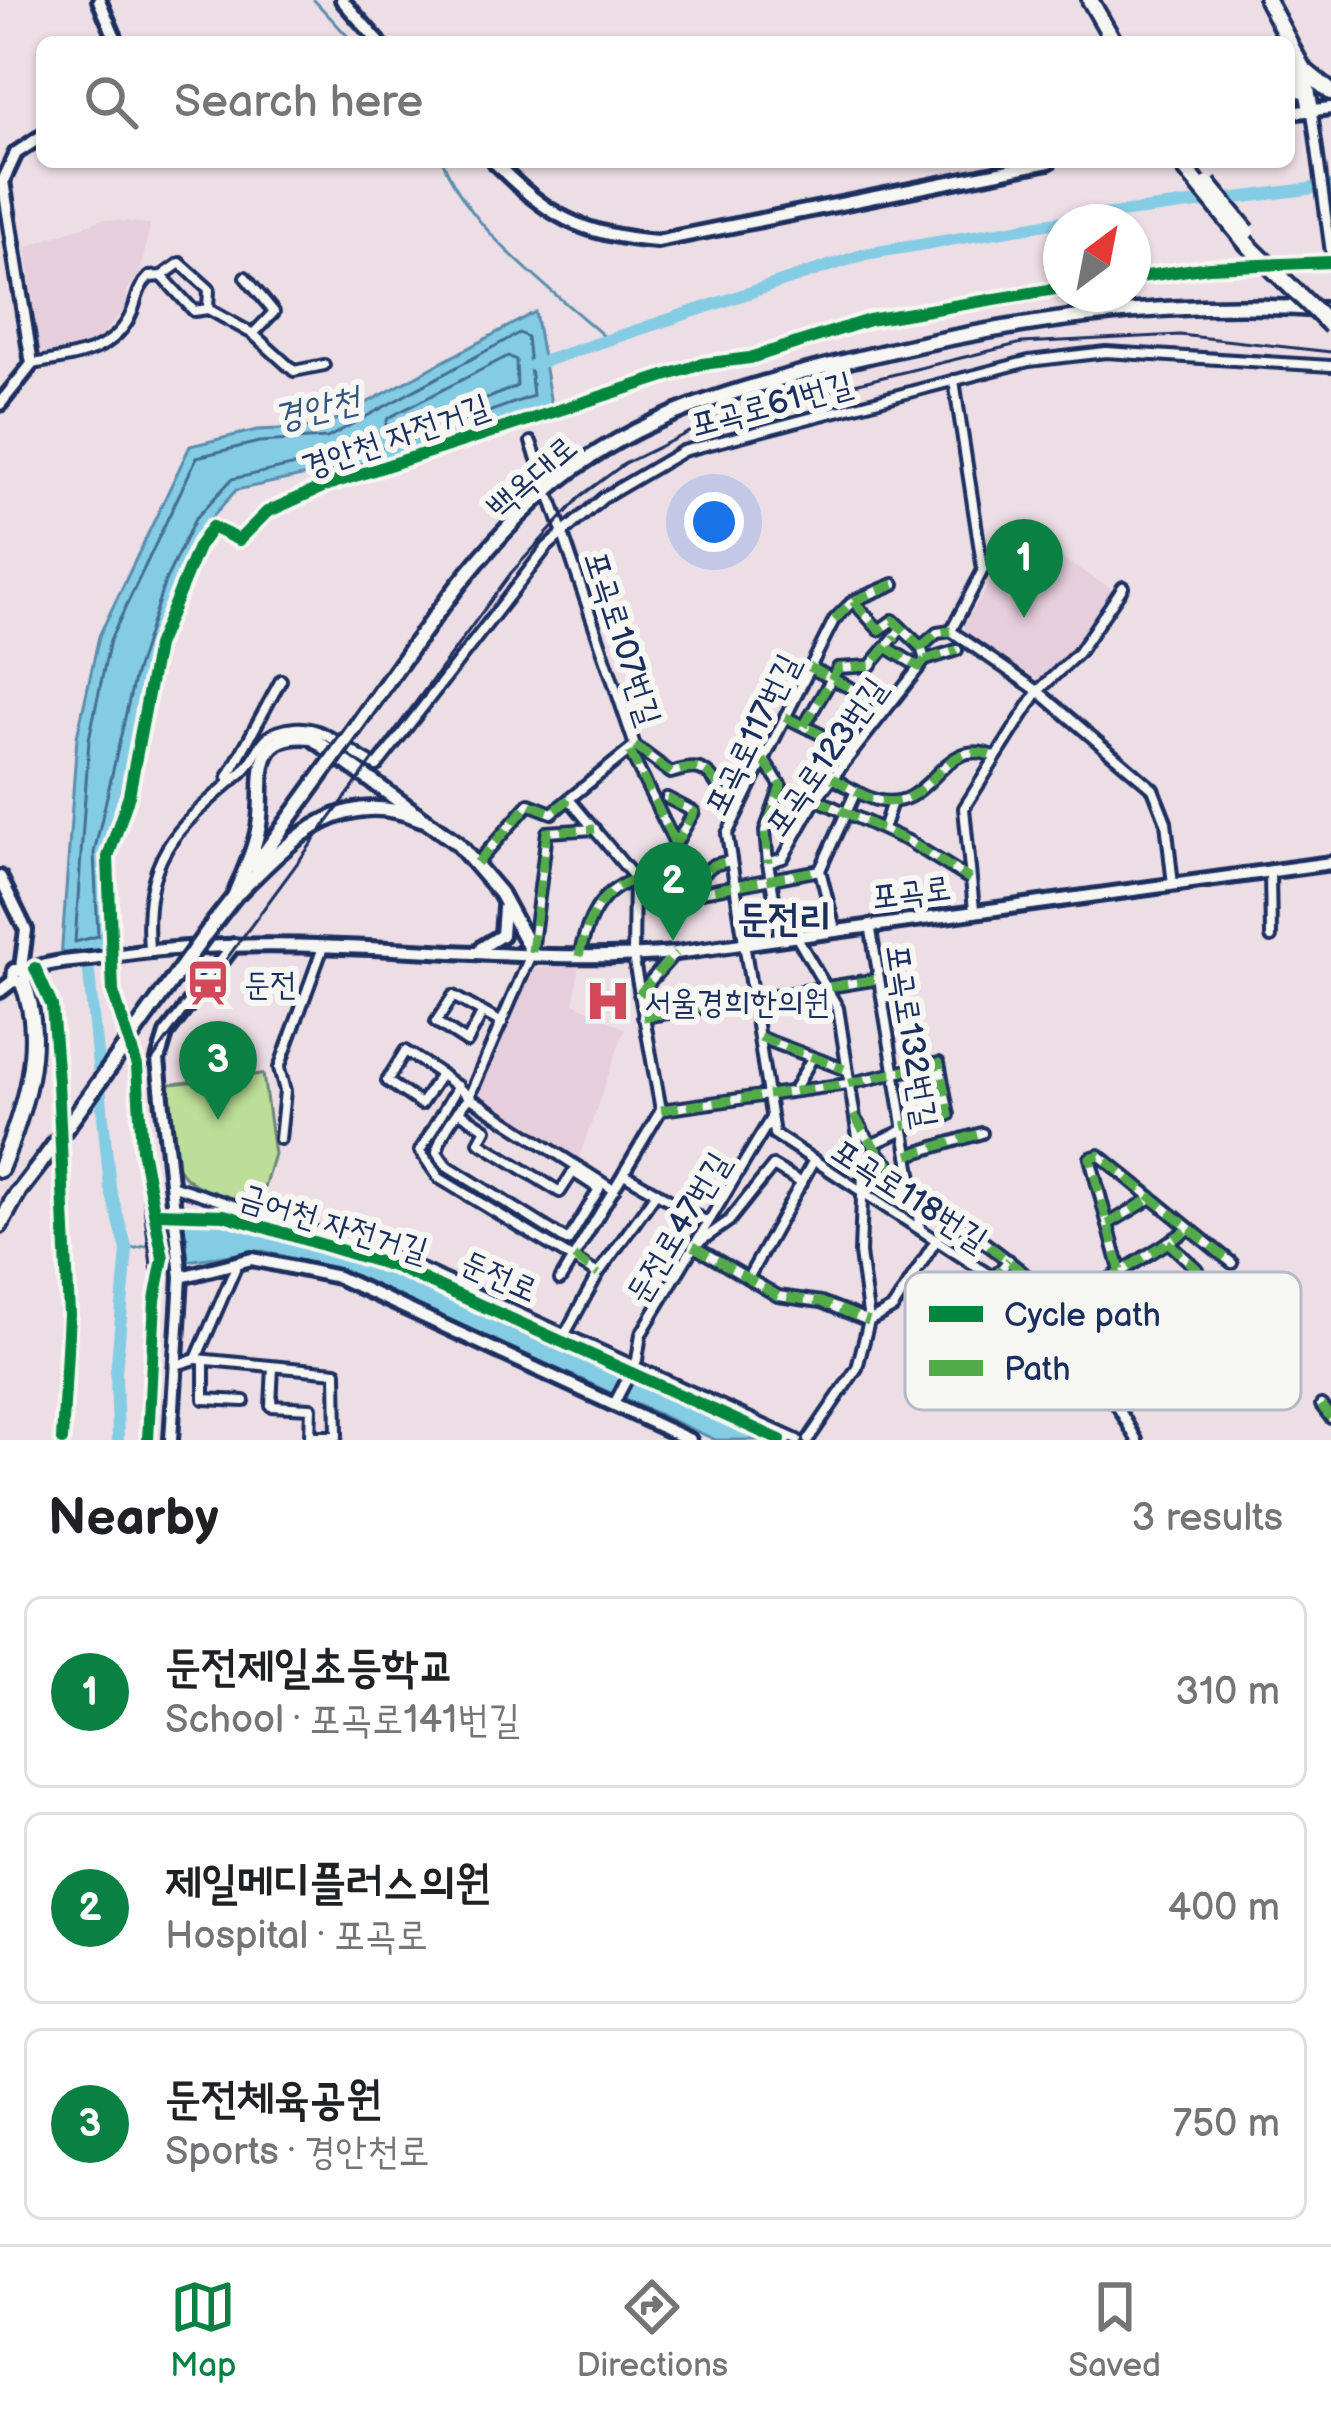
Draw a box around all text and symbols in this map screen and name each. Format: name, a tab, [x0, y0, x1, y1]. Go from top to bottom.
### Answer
search box	[36, 36, 1295, 168]
icon: search	[78, 69, 144, 135]
text: Search here	[174, 75, 423, 130]
north arrow	[1043, 204, 1151, 312]
street label: 포곡로61번길	[686, 364, 857, 446]
water label: 경안천	[269, 378, 367, 440]
street label: 경안천 자전거길	[297, 386, 494, 488]
street label: 백옥대로	[479, 428, 586, 527]
your location	[684, 492, 744, 552]
pin: 1	[985, 519, 1063, 618]
street label: 포곡로107번길	[575, 546, 669, 731]
street label: 포곡로117번길	[697, 648, 809, 822]
street label: 포곡로123번길	[757, 670, 896, 844]
pin: 2	[634, 842, 712, 941]
street label: 포곡로	[869, 868, 953, 918]
district label: 둔전리	[737, 896, 831, 943]
street label: 포곡로132번길	[877, 942, 945, 1131]
station icon: 둔전	[183, 958, 233, 1008]
place label: 둔전	[244, 965, 297, 1005]
hospital icon: 서울경희한의원	[583, 976, 633, 1026]
place label: 서울경희한의원	[644, 983, 830, 1023]
pin: 3	[179, 1021, 257, 1120]
street label: 포곡로118번길	[824, 1131, 994, 1261]
street label: 둔전로47번길	[618, 1145, 739, 1311]
street label: 금어천 자전거길	[234, 1176, 432, 1272]
street label: 둔전로	[455, 1242, 544, 1311]
legend	[905, 1272, 1301, 1410]
text: Cycle path	[1004, 1296, 1161, 1336]
text: Path	[1004, 1350, 1071, 1390]
text: Nearby	[48, 1488, 219, 1549]
text: 3 results	[1131, 1495, 1283, 1542]
text: 둔전제일초등학교	[165, 1640, 455, 1695]
text: 1	[82, 1669, 98, 1716]
text: 310 m	[1175, 1669, 1280, 1716]
text: School · 포곡로141번길	[165, 1697, 520, 1744]
text: 제일메디플러스의원	[165, 1856, 491, 1911]
text: 2	[78, 1885, 102, 1932]
text: 400 m	[1168, 1885, 1280, 1932]
text: Hospital · 포곡로	[165, 1913, 428, 1960]
text: 둔전체육공원	[165, 2072, 382, 2127]
text: 3	[79, 2101, 101, 2148]
text: 750 m	[1173, 2101, 1280, 2148]
text: Sports · 경안천로	[165, 2129, 430, 2176]
tab: Map	[170, 2274, 236, 2386]
tab: Directions	[577, 2274, 728, 2386]
tab: Saved	[1068, 2274, 1161, 2386]

